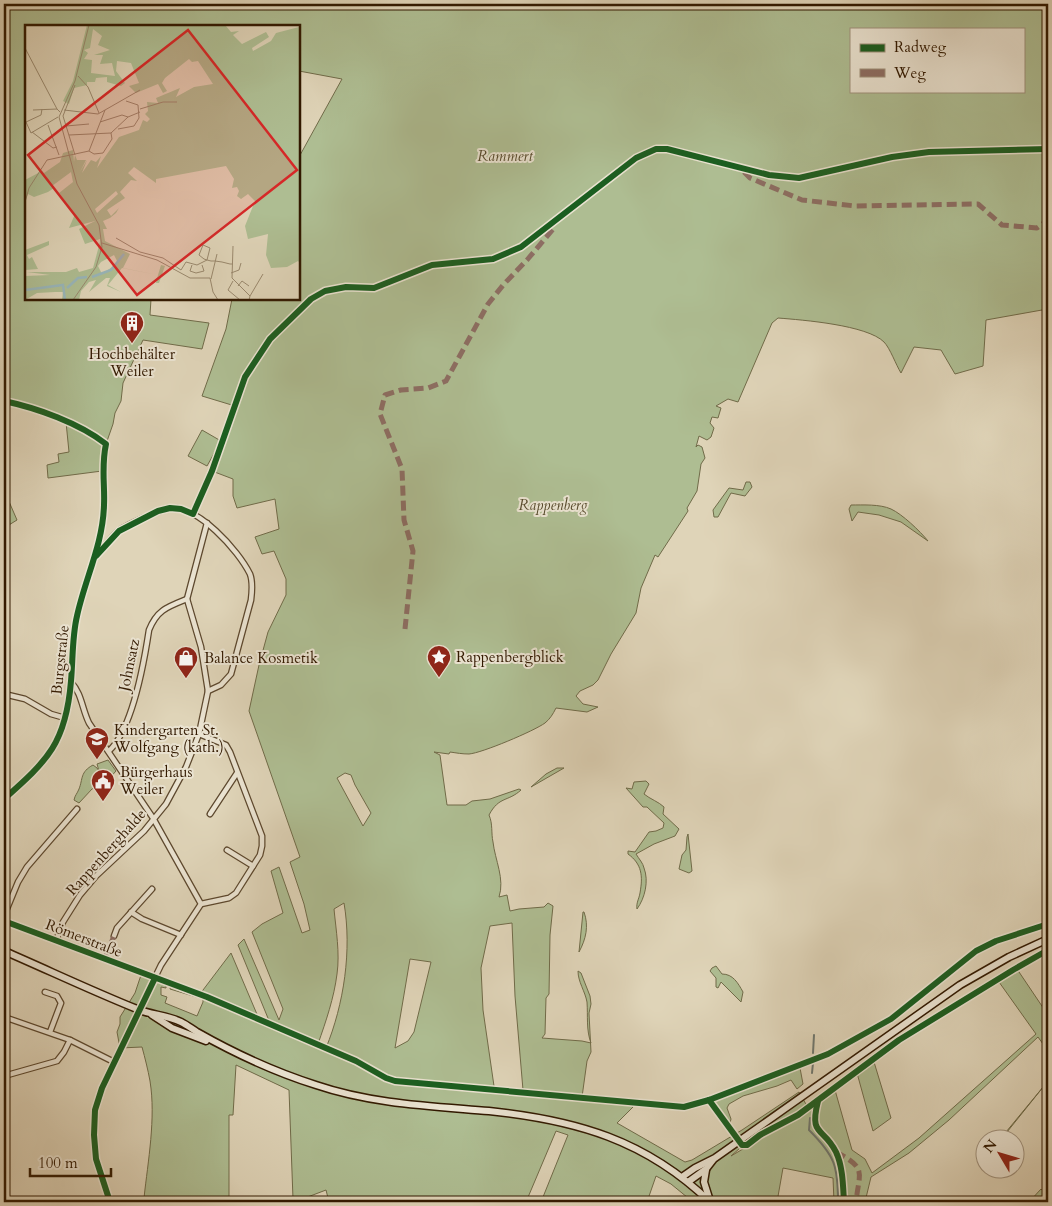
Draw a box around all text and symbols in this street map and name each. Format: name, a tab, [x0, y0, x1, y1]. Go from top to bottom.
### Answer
inset map	[25, 25, 300, 300]
legend	[850, 28, 1024, 92]
text: Radweg	[894, 37, 947, 57]
text: Weg	[893, 63, 926, 83]
park label: Rammert	[477, 146, 533, 166]
building icon: Hochbehälter Weiler	[119, 310, 145, 344]
place label: Hochbehälter Weiler	[89, 344, 176, 381]
park label: Rappenberg	[519, 495, 588, 515]
street label: Burgstraße	[46, 624, 74, 696]
street label: Johnsatz	[113, 637, 144, 695]
place icon: Rappenbergblick	[426, 644, 452, 678]
shop icon: Balance Kosmetik	[173, 645, 199, 679]
place label: Rappenbergblick	[456, 647, 564, 667]
place label: Balance Kosmetik	[204, 648, 318, 668]
place label: Kindergarten St. Wolfgang (kath.)	[113, 720, 224, 757]
school or university icon: Kindergarten St. Wolfgang (kath.)	[84, 726, 110, 760]
place label: Bürgerhaus Weiler	[119, 762, 193, 799]
public building icon: Bürgerhaus Weiler	[90, 768, 116, 802]
street label: Rappenberghalde	[62, 804, 150, 900]
street label: Römerstraße	[43, 914, 126, 962]
north arrow	[974, 1128, 1024, 1178]
text: N	[979, 1136, 1001, 1157]
scale bar	[30, 1146, 111, 1178]
text: 100 m	[38, 1153, 78, 1173]

